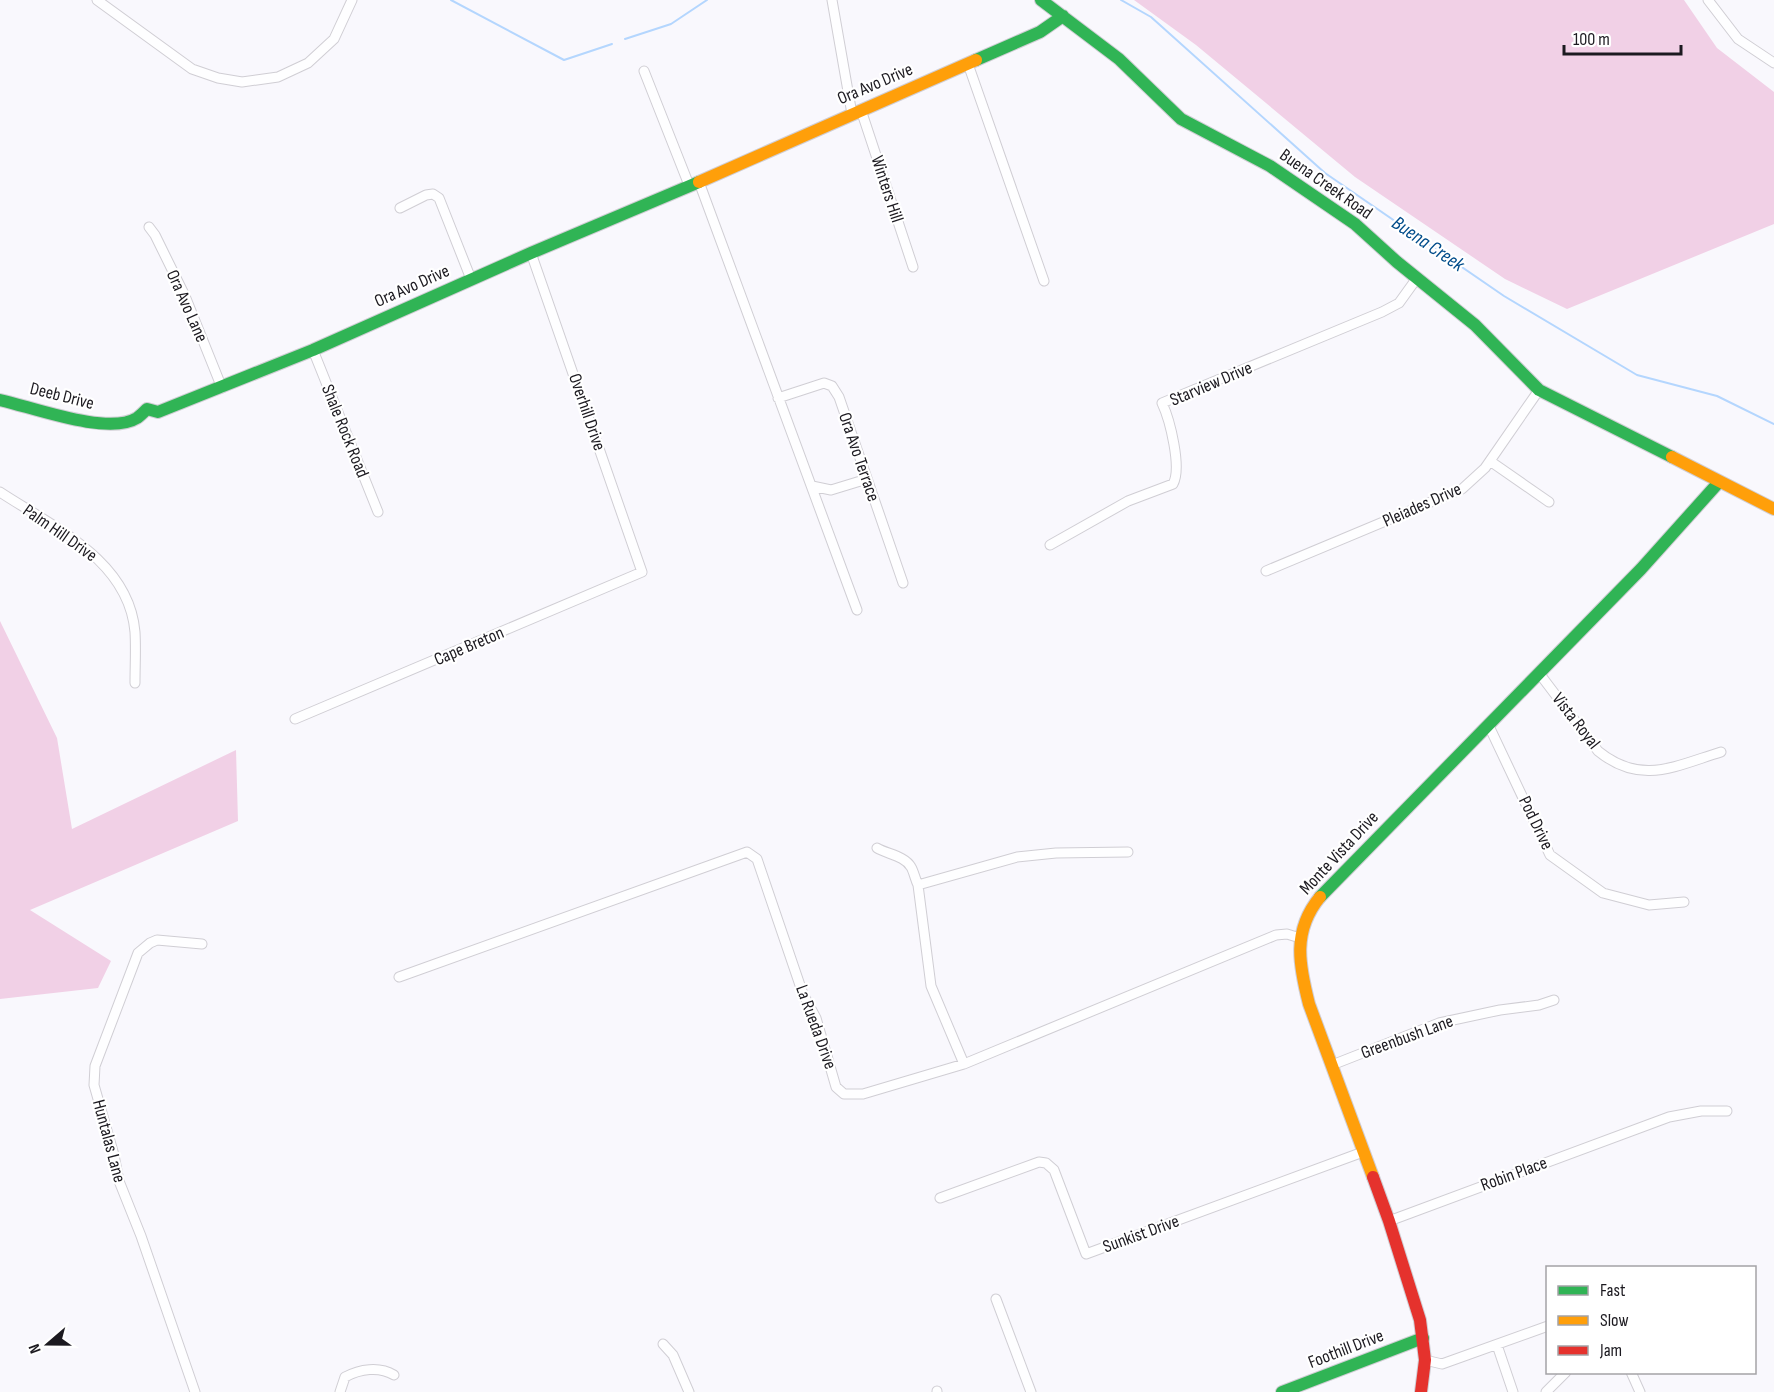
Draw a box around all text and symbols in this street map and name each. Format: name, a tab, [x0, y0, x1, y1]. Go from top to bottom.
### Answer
scale bar	[1564, 18, 1681, 56]
text: 100 m	[1573, 29, 1610, 50]
street label: Ora Avo Drive	[834, 59, 916, 109]
street label: Buena Creek Road	[1276, 144, 1376, 224]
street label: Winters Hill	[866, 153, 908, 225]
water label: Buena Creek	[1387, 211, 1469, 277]
street label: Ora Avo Drive	[371, 260, 453, 312]
street label: Ora Avo Lane	[162, 267, 212, 345]
street label: Starview Drive	[1167, 357, 1255, 411]
street label: Overhill Drive	[564, 371, 610, 453]
street label: Deeb Drive	[28, 378, 96, 414]
street label: Shale Rock Road	[317, 382, 373, 480]
street label: Ora Avo Terrace	[834, 410, 884, 504]
street label: Pleiades Drive	[1379, 478, 1465, 532]
street label: Palm Hill Drive	[19, 500, 101, 566]
street label: Cape Breton	[431, 622, 507, 670]
street label: Vista Royal	[1548, 689, 1604, 753]
street label: Pod Drive	[1514, 793, 1558, 853]
street label: Monte Vista Drive	[1295, 807, 1383, 899]
street label: La Rueda Drive	[791, 982, 841, 1072]
street label: Greenbush Lane	[1358, 1011, 1456, 1063]
street label: Huntalas Lane	[88, 1097, 130, 1185]
street label: Robin Place	[1478, 1152, 1550, 1196]
street label: Sunkist Drive	[1100, 1211, 1182, 1257]
legend	[1546, 1266, 1756, 1374]
text: Fast	[1600, 1280, 1626, 1301]
text: Slow	[1600, 1310, 1629, 1331]
north arrow	[18, 1314, 78, 1374]
street label: Foothill Drive	[1305, 1325, 1387, 1373]
text: Jam	[1599, 1340, 1622, 1361]
text: N	[25, 1341, 46, 1356]

